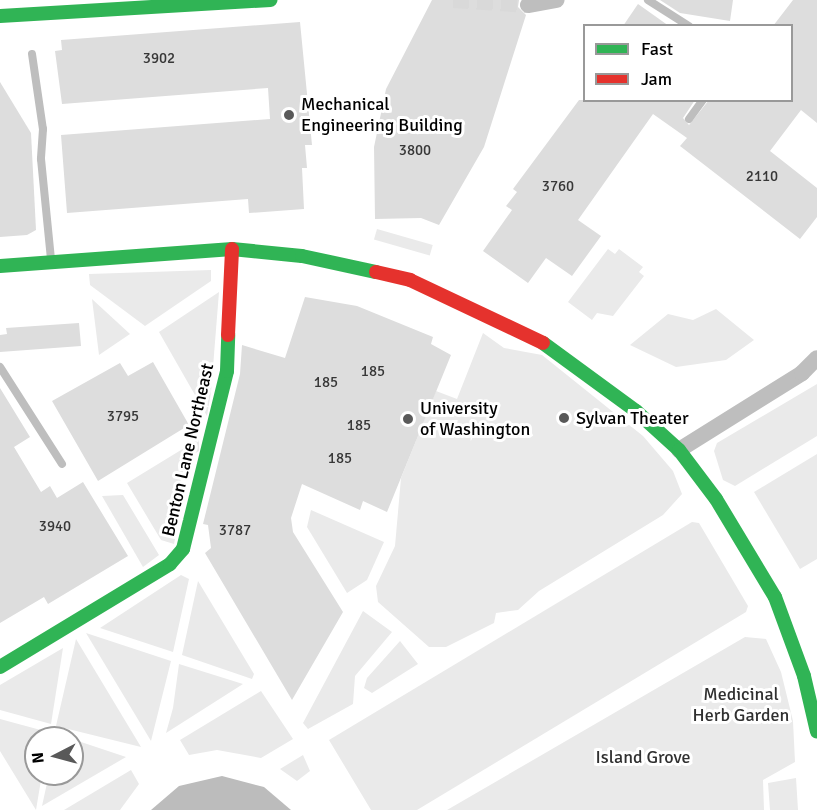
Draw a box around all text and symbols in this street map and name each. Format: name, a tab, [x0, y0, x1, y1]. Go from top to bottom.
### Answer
legend	[583, 24, 793, 102]
text: Fast	[641, 38, 673, 60]
house number: 3902	[143, 50, 175, 68]
text: Jam	[641, 68, 672, 90]
place label: Mechanical Engineering Building	[301, 94, 463, 136]
marker: Mechanical Engineering Building	[282, 108, 296, 122]
house number: 3800	[399, 142, 431, 160]
house number: 2110	[746, 168, 778, 186]
house number: 3760	[542, 178, 574, 196]
street label: Benton Lane Northeast	[158, 361, 218, 539]
house number: 185	[361, 363, 385, 381]
house number: 185	[314, 374, 338, 392]
place label: University of Washington	[420, 398, 530, 440]
place label: Sylvan Theater	[576, 407, 689, 429]
house number: 3795	[107, 408, 139, 426]
marker: Sylvan Theater	[557, 411, 571, 425]
marker: University of Washington	[401, 412, 415, 426]
house number: 185	[347, 417, 371, 435]
house number: 185	[328, 450, 352, 468]
house number: 3940	[39, 518, 71, 536]
house number: 3787	[219, 522, 251, 540]
park label: Medicinal Herb Garden	[693, 684, 789, 726]
north arrow	[24, 726, 84, 786]
park label: Island Grove	[596, 746, 690, 768]
text: N	[28, 751, 49, 764]

